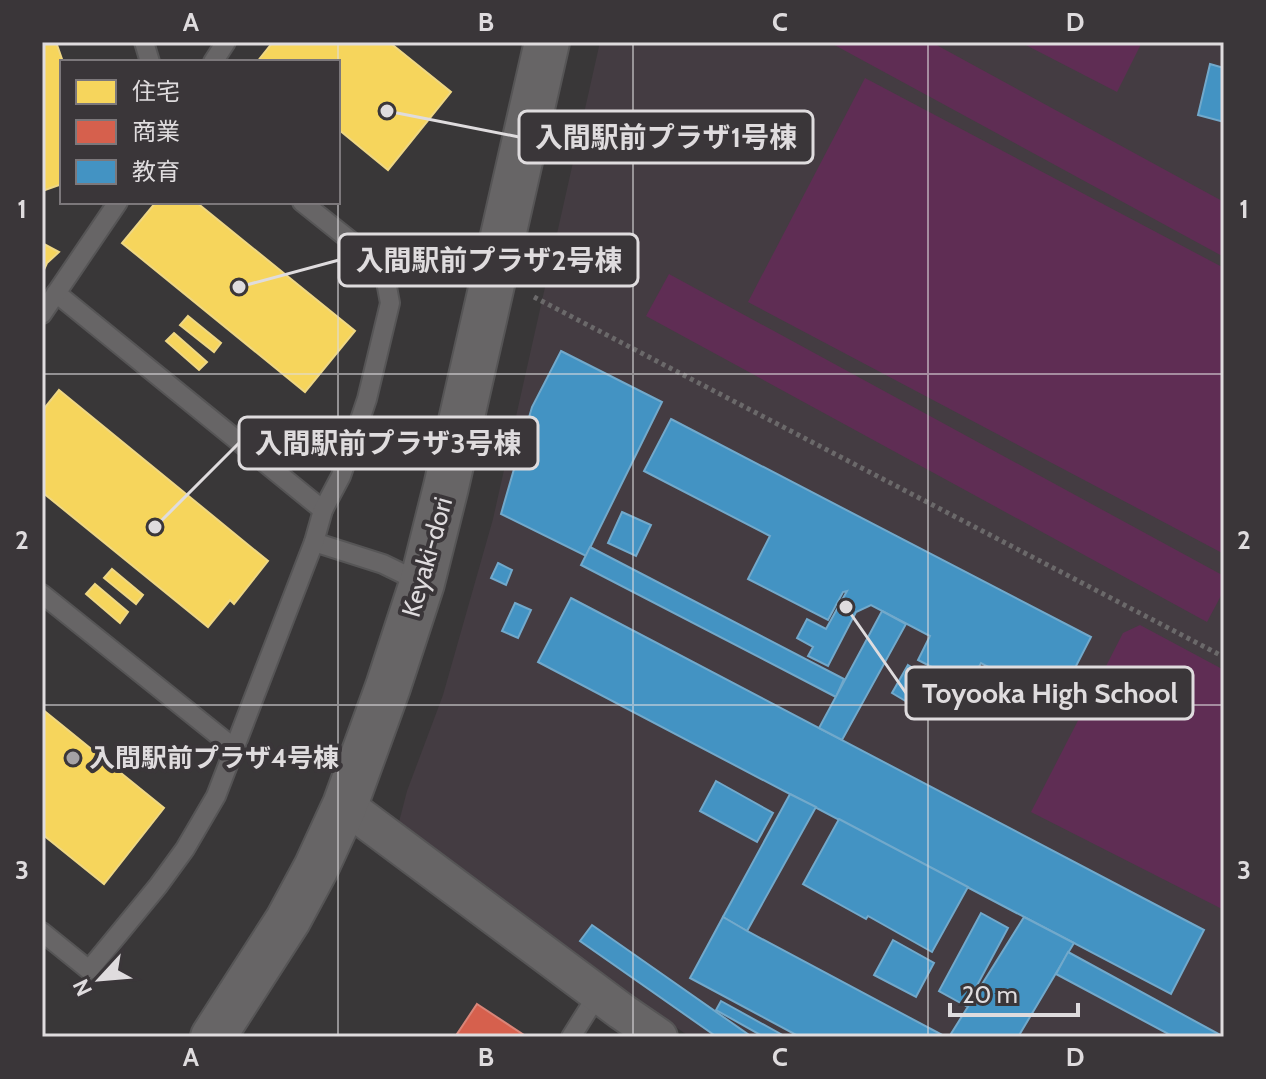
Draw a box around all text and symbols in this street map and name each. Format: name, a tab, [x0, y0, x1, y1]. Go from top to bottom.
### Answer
text: A	[183, 6, 200, 38]
text: B	[478, 6, 494, 38]
text: C	[772, 6, 788, 38]
text: D	[1066, 6, 1084, 38]
legend	[60, 60, 340, 204]
text: 住宅	[132, 77, 180, 106]
callout: 入間駅前プラザ1号棟	[519, 111, 813, 163]
text: 商業	[132, 117, 180, 146]
text: 入間駅前プラザ1号棟	[535, 120, 797, 154]
text: 教育	[132, 157, 180, 186]
text: 1	[17, 193, 27, 225]
text: 1	[1239, 193, 1249, 225]
callout: 入間駅前プラザ2号棟	[339, 234, 638, 286]
text: 入間駅前プラザ2号棟	[356, 243, 622, 277]
callout: 入間駅前プラザ3号棟	[239, 417, 538, 469]
text: 入間駅前プラザ3号棟	[254, 426, 522, 460]
street label: Keyaki-dori	[395, 493, 459, 621]
text: 2	[15, 524, 29, 556]
text: 2	[1237, 524, 1251, 556]
callout: Toyooka High School	[906, 667, 1193, 719]
text: Toyooka High School	[922, 676, 1178, 710]
place label: 入間駅前プラザ4号棟	[89, 742, 339, 774]
marker: 入間駅前プラザ4号棟	[64, 749, 82, 767]
text: 3	[15, 854, 29, 886]
text: 3	[1237, 854, 1251, 886]
north arrow	[60, 939, 140, 1019]
scale bar	[950, 967, 1078, 1017]
text: N	[67, 975, 98, 1000]
text: 20 m	[962, 980, 1018, 1009]
text: A	[183, 1041, 200, 1073]
text: B	[478, 1041, 494, 1073]
text: C	[772, 1041, 788, 1073]
text: D	[1066, 1041, 1084, 1073]

